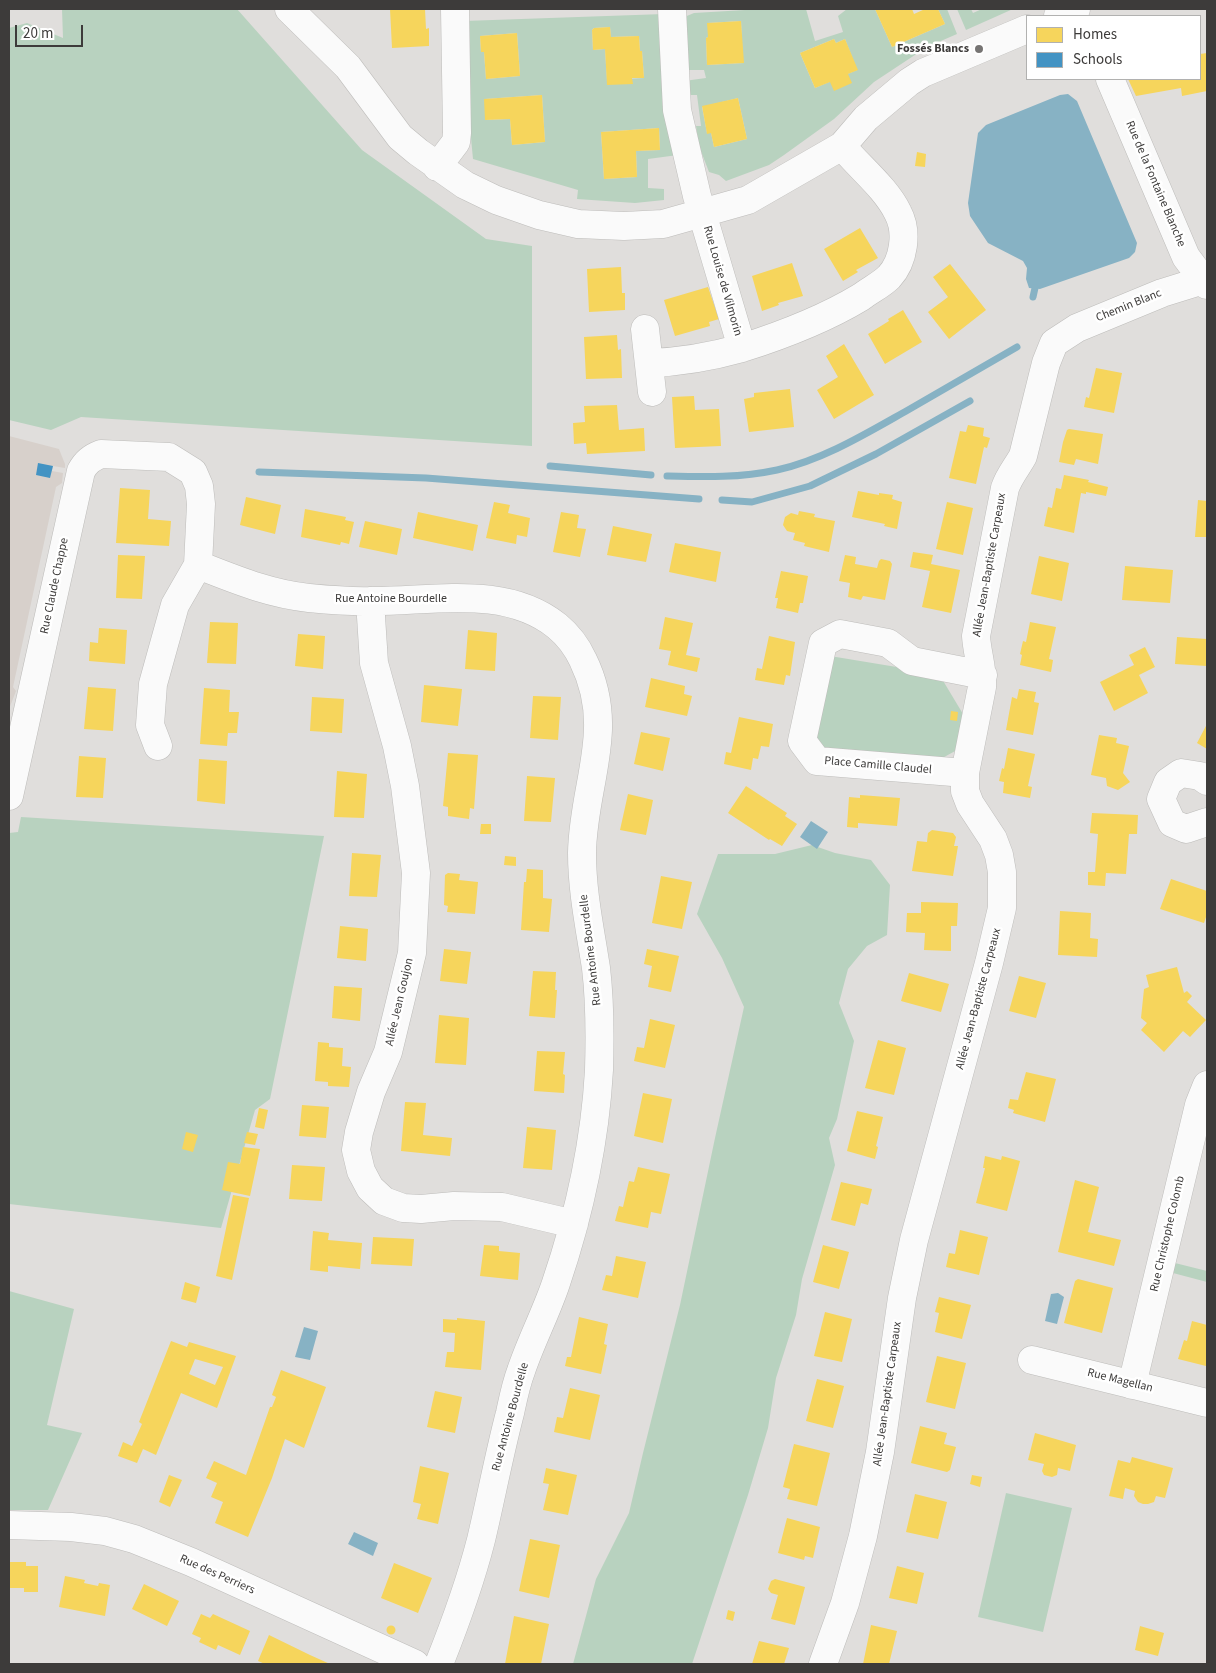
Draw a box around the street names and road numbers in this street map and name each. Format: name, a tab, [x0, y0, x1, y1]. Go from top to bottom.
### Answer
street label: Rue de la Fontaine Blanche	[1122, 119, 1188, 249]
street label: Rue Louise de Vilmorin	[699, 224, 745, 338]
street label: Chemin Blanc	[1094, 286, 1164, 326]
street label: Allée Jean-Baptiste Carpeaux	[970, 492, 1010, 638]
street label: Rue Claude Chappe	[38, 537, 72, 635]
street label: Rue Antoine Bourdelle	[335, 592, 447, 606]
street label: Place Camille Claudel	[824, 754, 932, 778]
street label: Rue Antoine Bourdelle	[577, 894, 605, 1006]
street label: Allée Jean-Baptiste Carpeaux	[953, 927, 1005, 1071]
street label: Allée Jean Goujon	[383, 957, 417, 1047]
street label: Rue Christophe Colomb	[1148, 1175, 1188, 1293]
street label: Allée Jean-Baptiste Carpeaux	[871, 1321, 905, 1467]
street label: Rue Antoine Bourdelle	[490, 1361, 532, 1473]
street label: Rue Magellan	[1086, 1366, 1154, 1396]
street label: Rue des Perriers	[177, 1552, 257, 1598]

